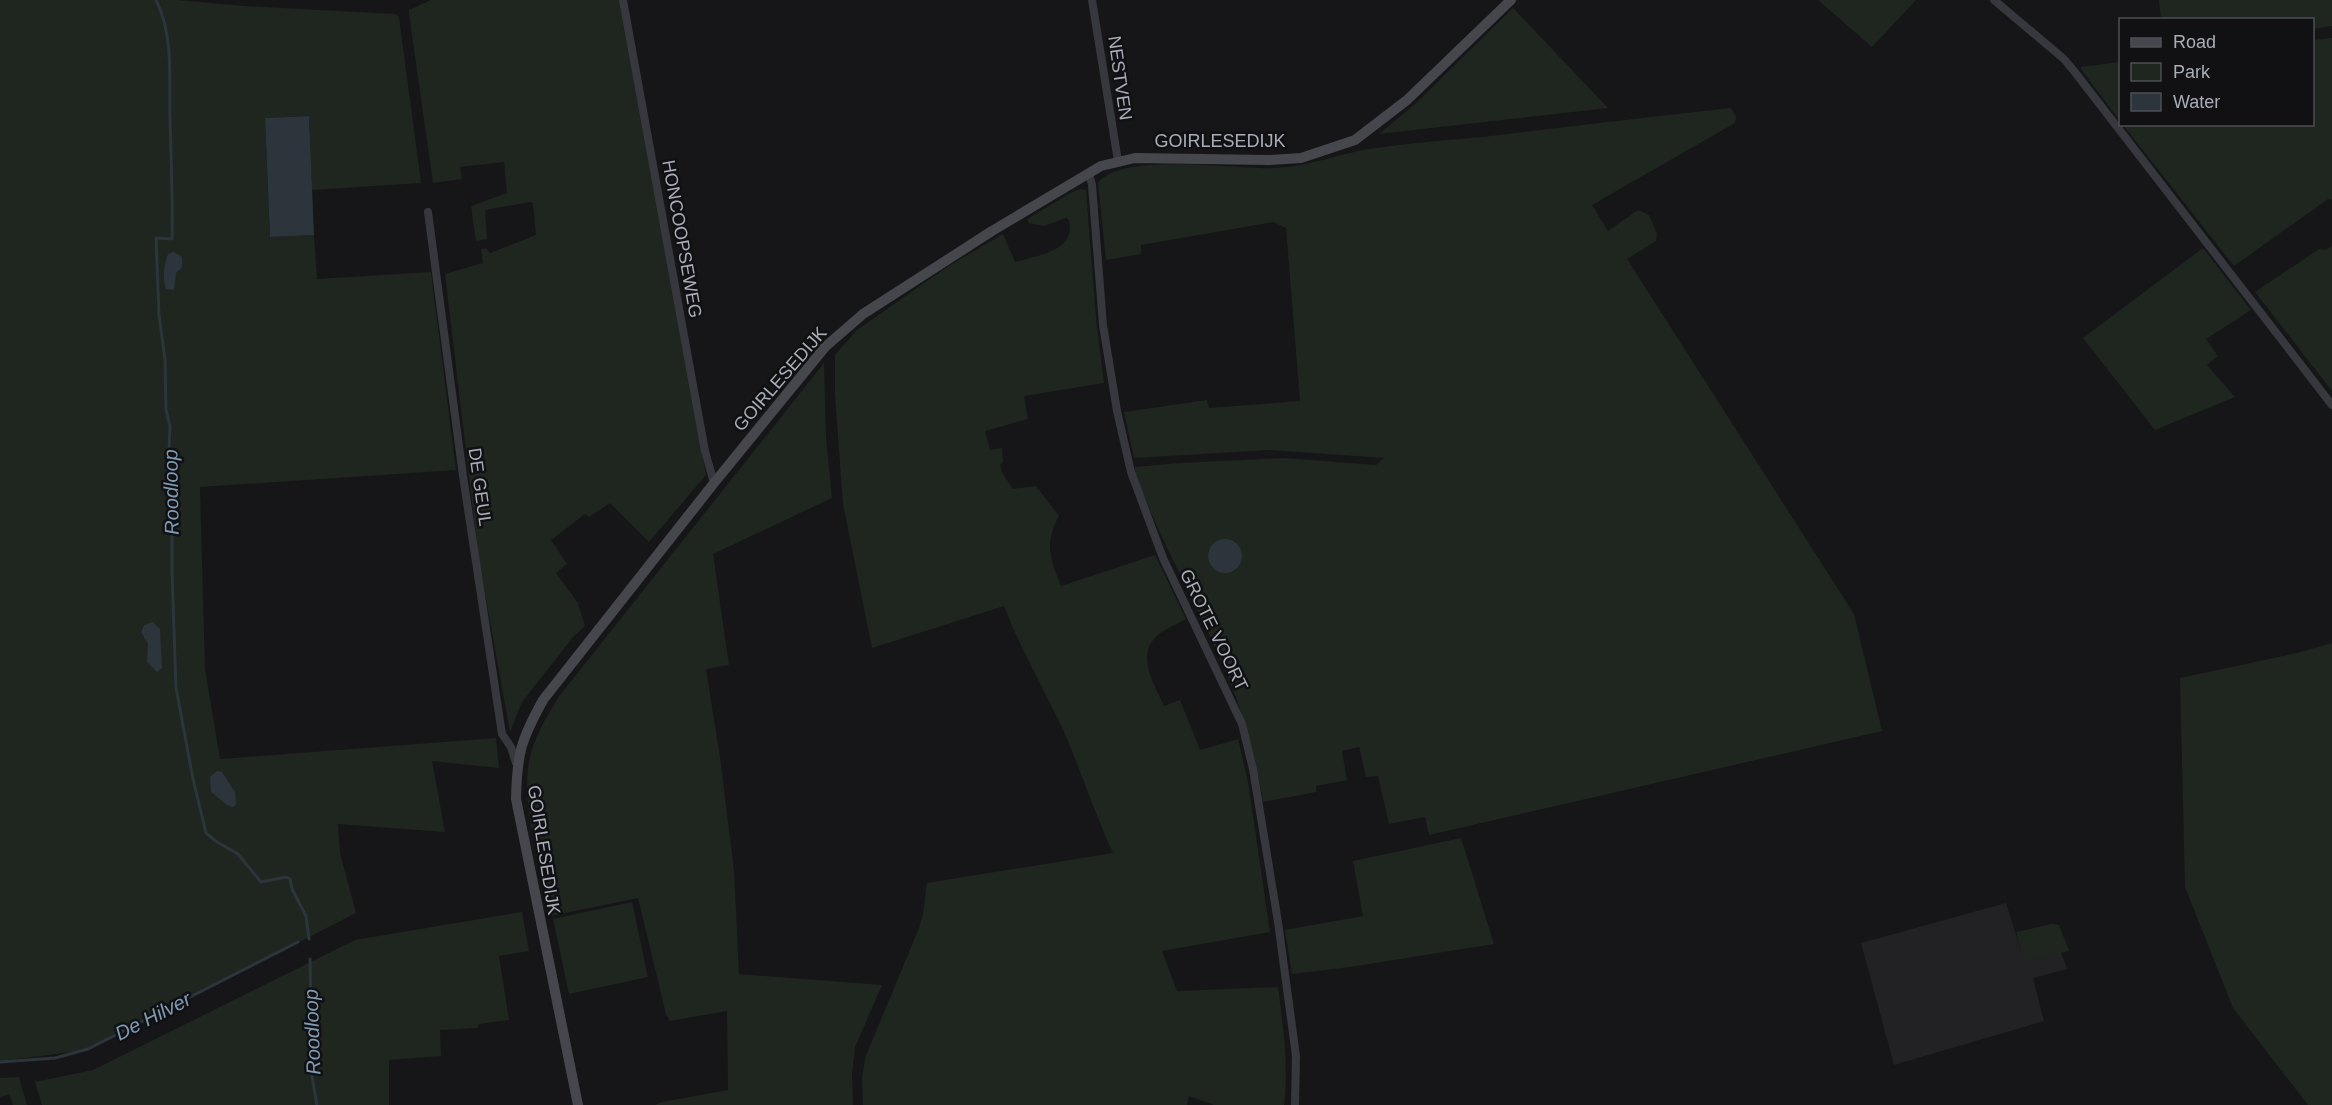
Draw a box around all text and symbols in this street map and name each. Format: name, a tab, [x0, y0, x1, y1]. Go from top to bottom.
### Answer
legend	[2119, 18, 2314, 126]
text: Road	[2173, 32, 2216, 52]
street label: NESTVEN	[1104, 35, 1136, 121]
text: Park	[2173, 62, 2211, 82]
text: Water	[2173, 92, 2220, 112]
street label: GOIRLESEDIJK	[1154, 131, 1286, 151]
street label: HONCOOPSEWEG	[658, 158, 706, 320]
street label: GOIRLESEDIJK	[729, 323, 831, 435]
street label: DE GEUL	[465, 446, 495, 528]
water label: Roodloop	[159, 449, 183, 535]
street label: GROTE VOORT	[1176, 566, 1252, 694]
street label: GOIRLESEDIJK	[524, 784, 564, 916]
water label: De Hilver	[111, 987, 196, 1044]
water label: Roodloop	[300, 989, 324, 1075]

